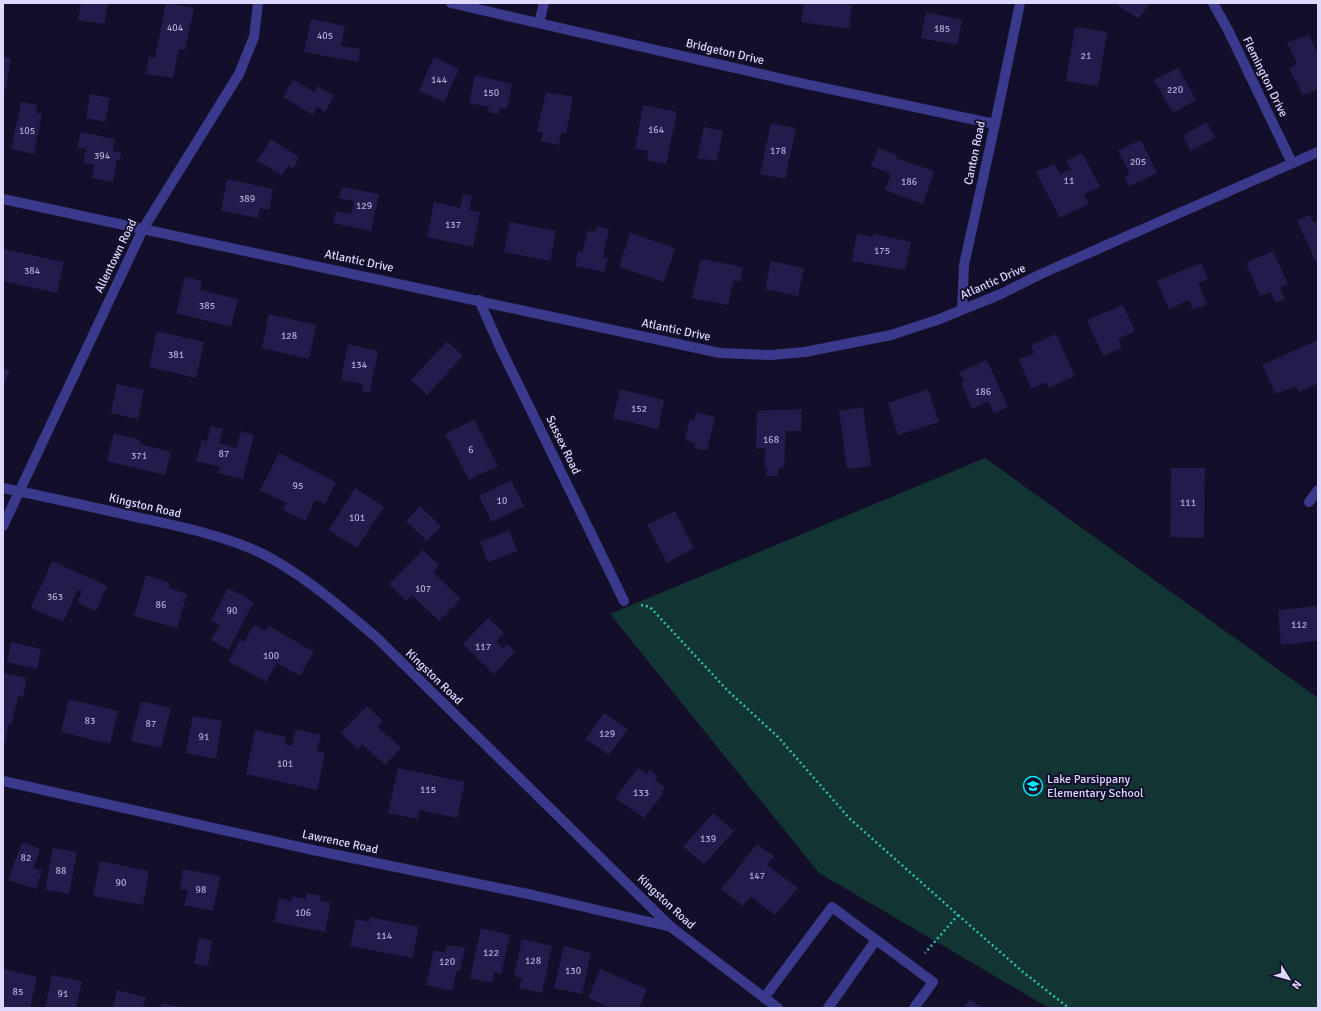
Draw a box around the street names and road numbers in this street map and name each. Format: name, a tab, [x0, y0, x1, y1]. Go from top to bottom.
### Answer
street label: Flemington Drive	[1239, 34, 1291, 120]
street label: Bridgeton Drive	[684, 36, 766, 68]
street label: Canton Road	[961, 120, 989, 186]
street label: Allentown Road	[92, 217, 140, 295]
street label: Atlantic Drive	[323, 246, 395, 276]
street label: Atlantic Drive	[958, 261, 1028, 303]
street label: Atlantic Drive	[640, 315, 712, 345]
street label: Sussex Road	[542, 413, 584, 477]
street label: Kingston Road	[107, 490, 183, 522]
street label: Kingston Road	[402, 646, 466, 708]
street label: Lawrence Road	[301, 827, 379, 857]
street label: Kingston Road	[634, 871, 698, 933]

